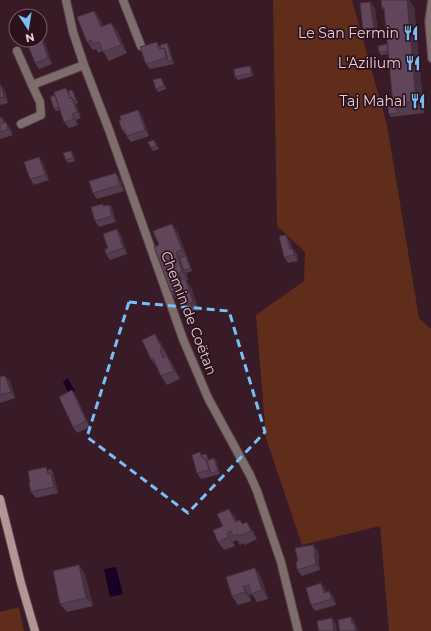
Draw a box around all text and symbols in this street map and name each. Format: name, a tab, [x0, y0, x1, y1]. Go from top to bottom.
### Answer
north arrow	[8, 8, 48, 48]
place label: Le San Fermin	[298, 24, 399, 42]
restaurant icon: Le San Fermin	[402, 24, 420, 42]
text: N	[24, 30, 36, 46]
place label: L'Azilium	[338, 54, 401, 72]
restaurant icon: L'Azilium	[404, 54, 422, 72]
place label: Taj Mahal	[339, 92, 406, 110]
restaurant icon: Taj Mahal	[409, 92, 427, 110]
street label: Chemin de Coëtan	[157, 249, 221, 377]

